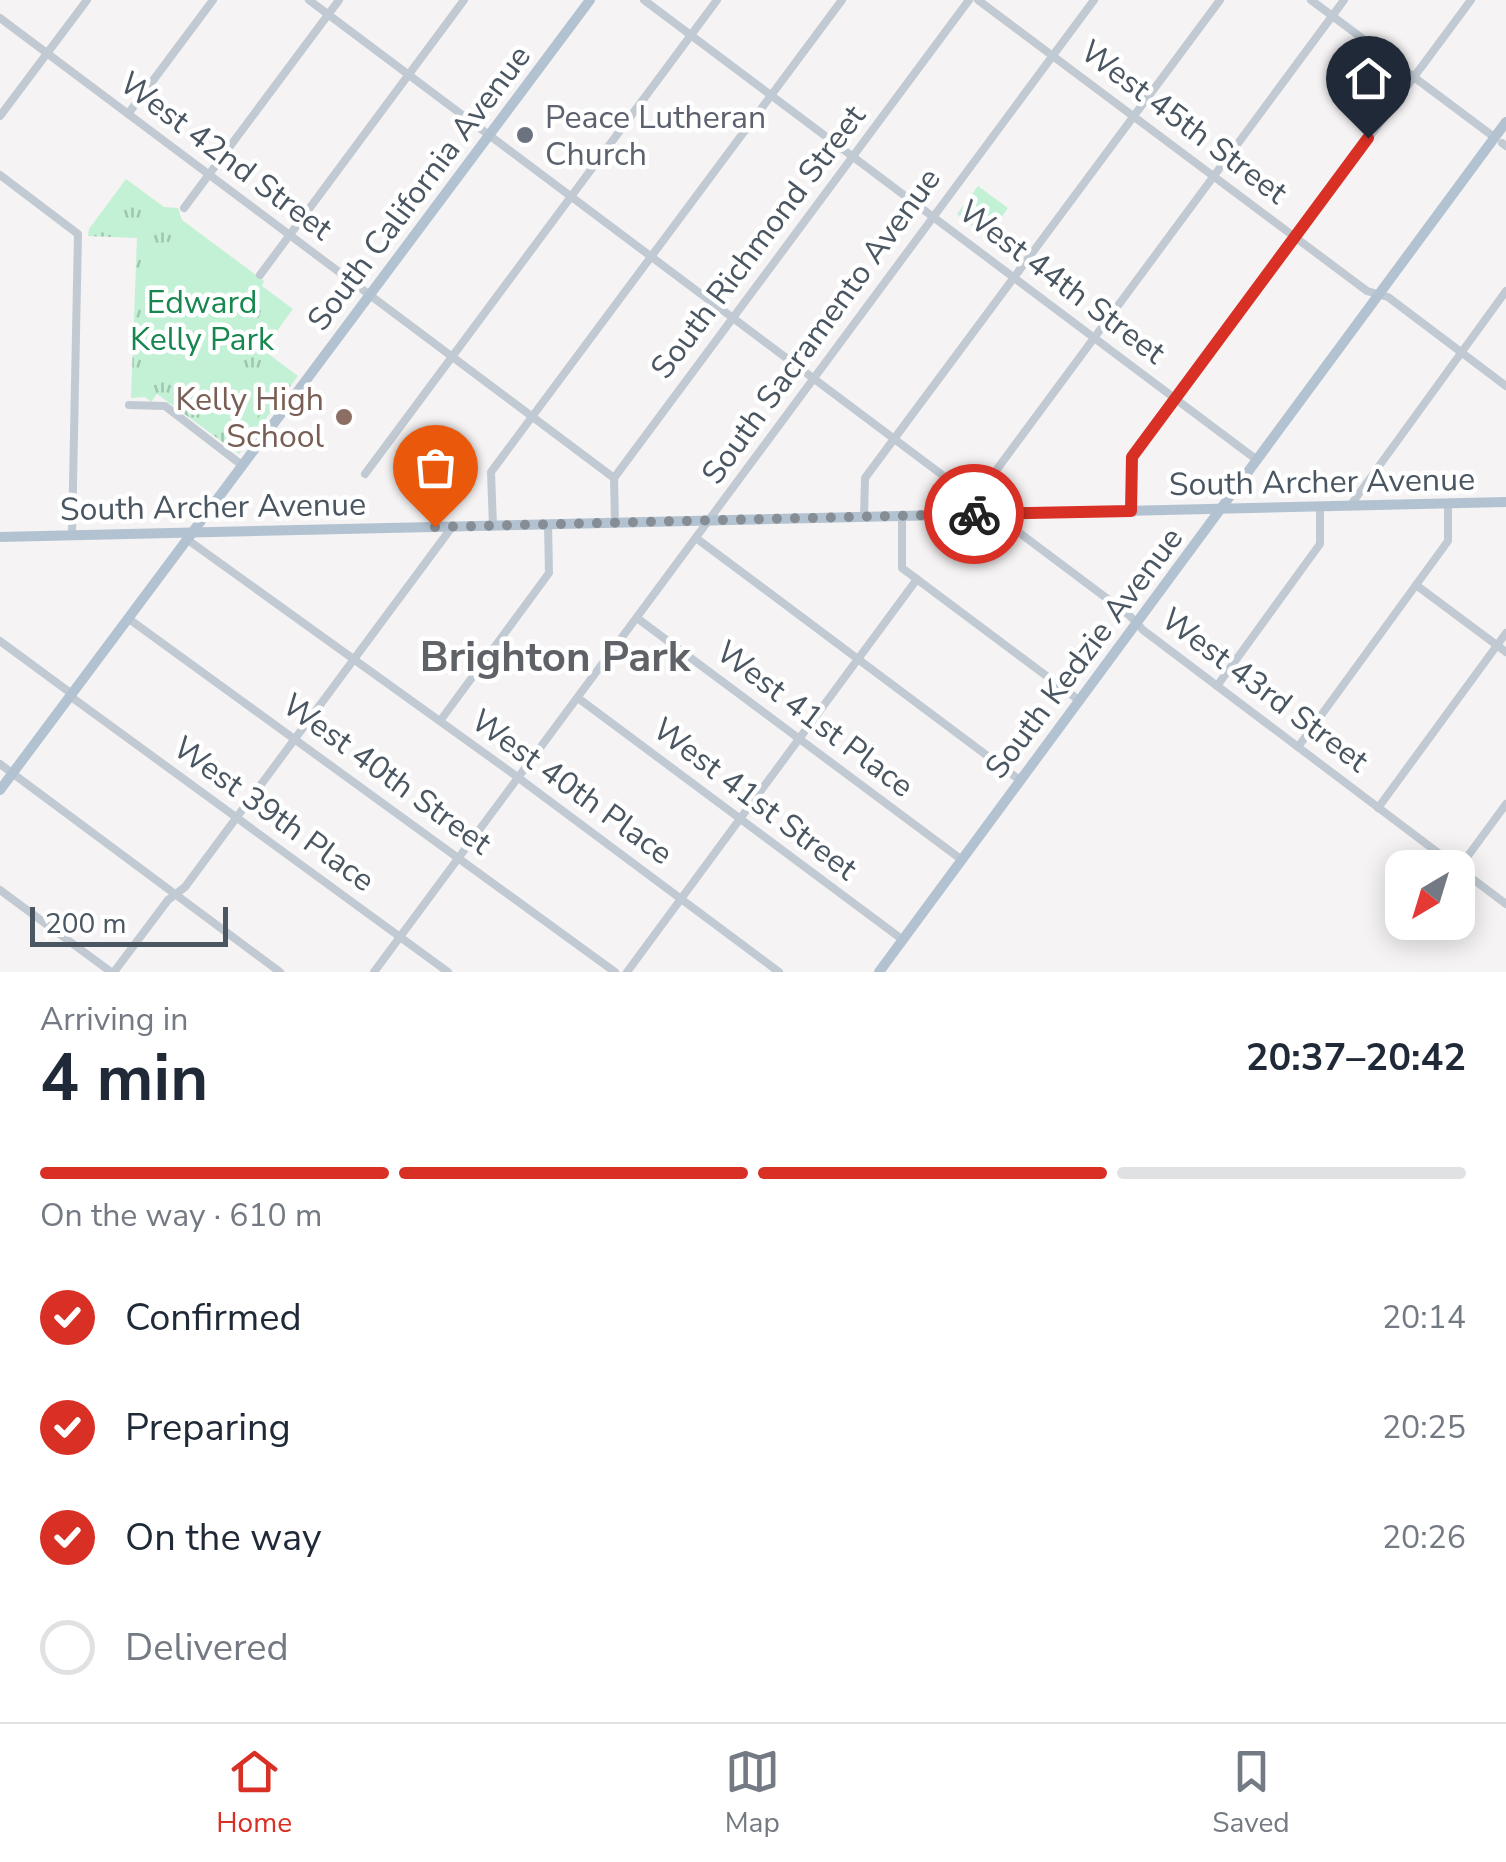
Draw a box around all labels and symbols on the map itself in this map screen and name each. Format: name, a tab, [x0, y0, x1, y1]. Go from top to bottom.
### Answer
street label: West 45th Street	[1072, 30, 1297, 214]
street label: South California Avenue	[297, 36, 541, 340]
pin	[1326, 36, 1411, 139]
street label: West 42nd Street	[111, 62, 342, 251]
place label: Peace Lutheran Church	[545, 96, 766, 176]
street label: South Richmond Street	[641, 96, 876, 388]
marker: Peace Lutheran Church	[514, 124, 536, 146]
street label: South Sacramento Avenue	[692, 159, 950, 493]
street label: West 44th Street	[950, 190, 1175, 374]
park label: Edward Kelly Park	[130, 281, 275, 361]
place label: Kelly High School	[175, 378, 325, 458]
marker: Kelly High School	[333, 406, 355, 428]
pin	[393, 425, 478, 528]
street label: South Archer Avenue	[1169, 458, 1475, 506]
courier	[924, 464, 1024, 564]
street label: South Archer Avenue	[60, 483, 366, 531]
street label: South Kedzie Avenue	[975, 518, 1193, 788]
street label: West 43rd Street	[1153, 598, 1378, 783]
district label: Brighton Park	[420, 629, 692, 686]
street label: West 41st Place	[708, 631, 922, 807]
street label: West 40th Street	[274, 684, 501, 865]
street label: West 40th Place	[463, 699, 681, 875]
street label: West 41st Street	[644, 708, 867, 890]
street label: West 39th Place	[165, 726, 383, 902]
north arrow	[1385, 850, 1475, 940]
scale bar	[30, 902, 228, 946]

